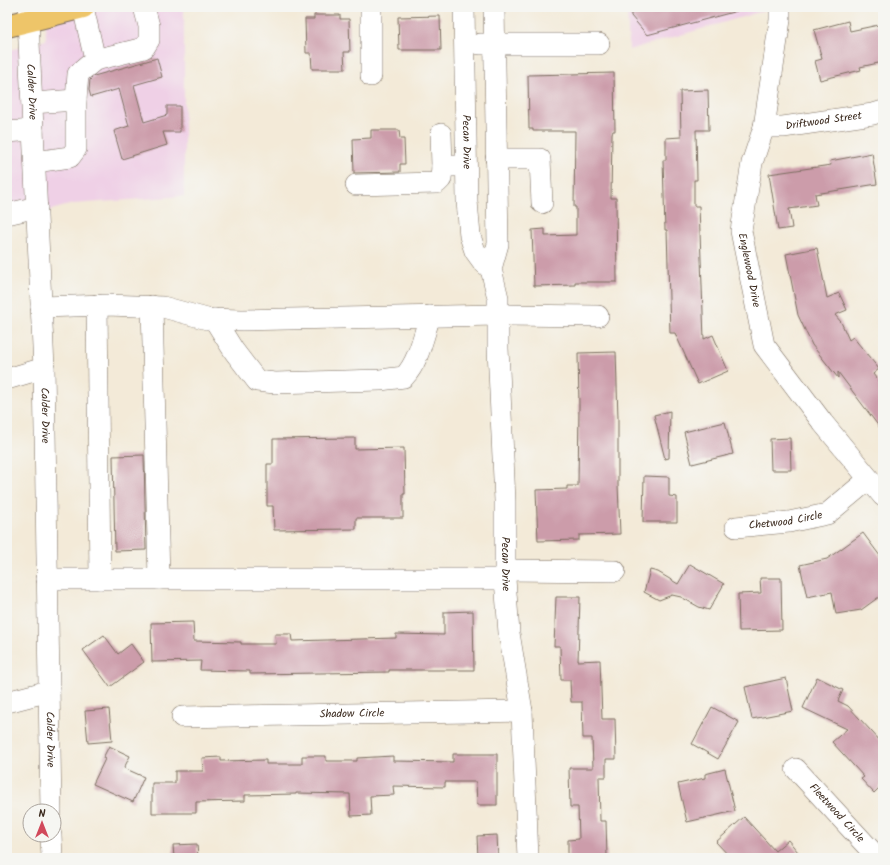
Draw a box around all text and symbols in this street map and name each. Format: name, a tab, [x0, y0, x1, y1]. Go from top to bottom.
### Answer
street label: Calder Drive	[21, 63, 42, 120]
street label: Driftwood Street	[784, 107, 864, 136]
street label: Pecan Drive	[457, 115, 476, 169]
street label: Englewood Drive	[733, 231, 765, 309]
street label: Calder Drive	[35, 387, 54, 444]
street label: Chetwood Circle	[748, 506, 824, 535]
street label: Pecan Drive	[496, 537, 515, 592]
street label: Shadow Circle	[319, 704, 385, 724]
street label: Calder Drive	[40, 711, 59, 768]
street label: Fleetwood Circle	[804, 779, 869, 847]
north arrow	[22, 803, 62, 843]
text: N	[39, 805, 46, 823]

